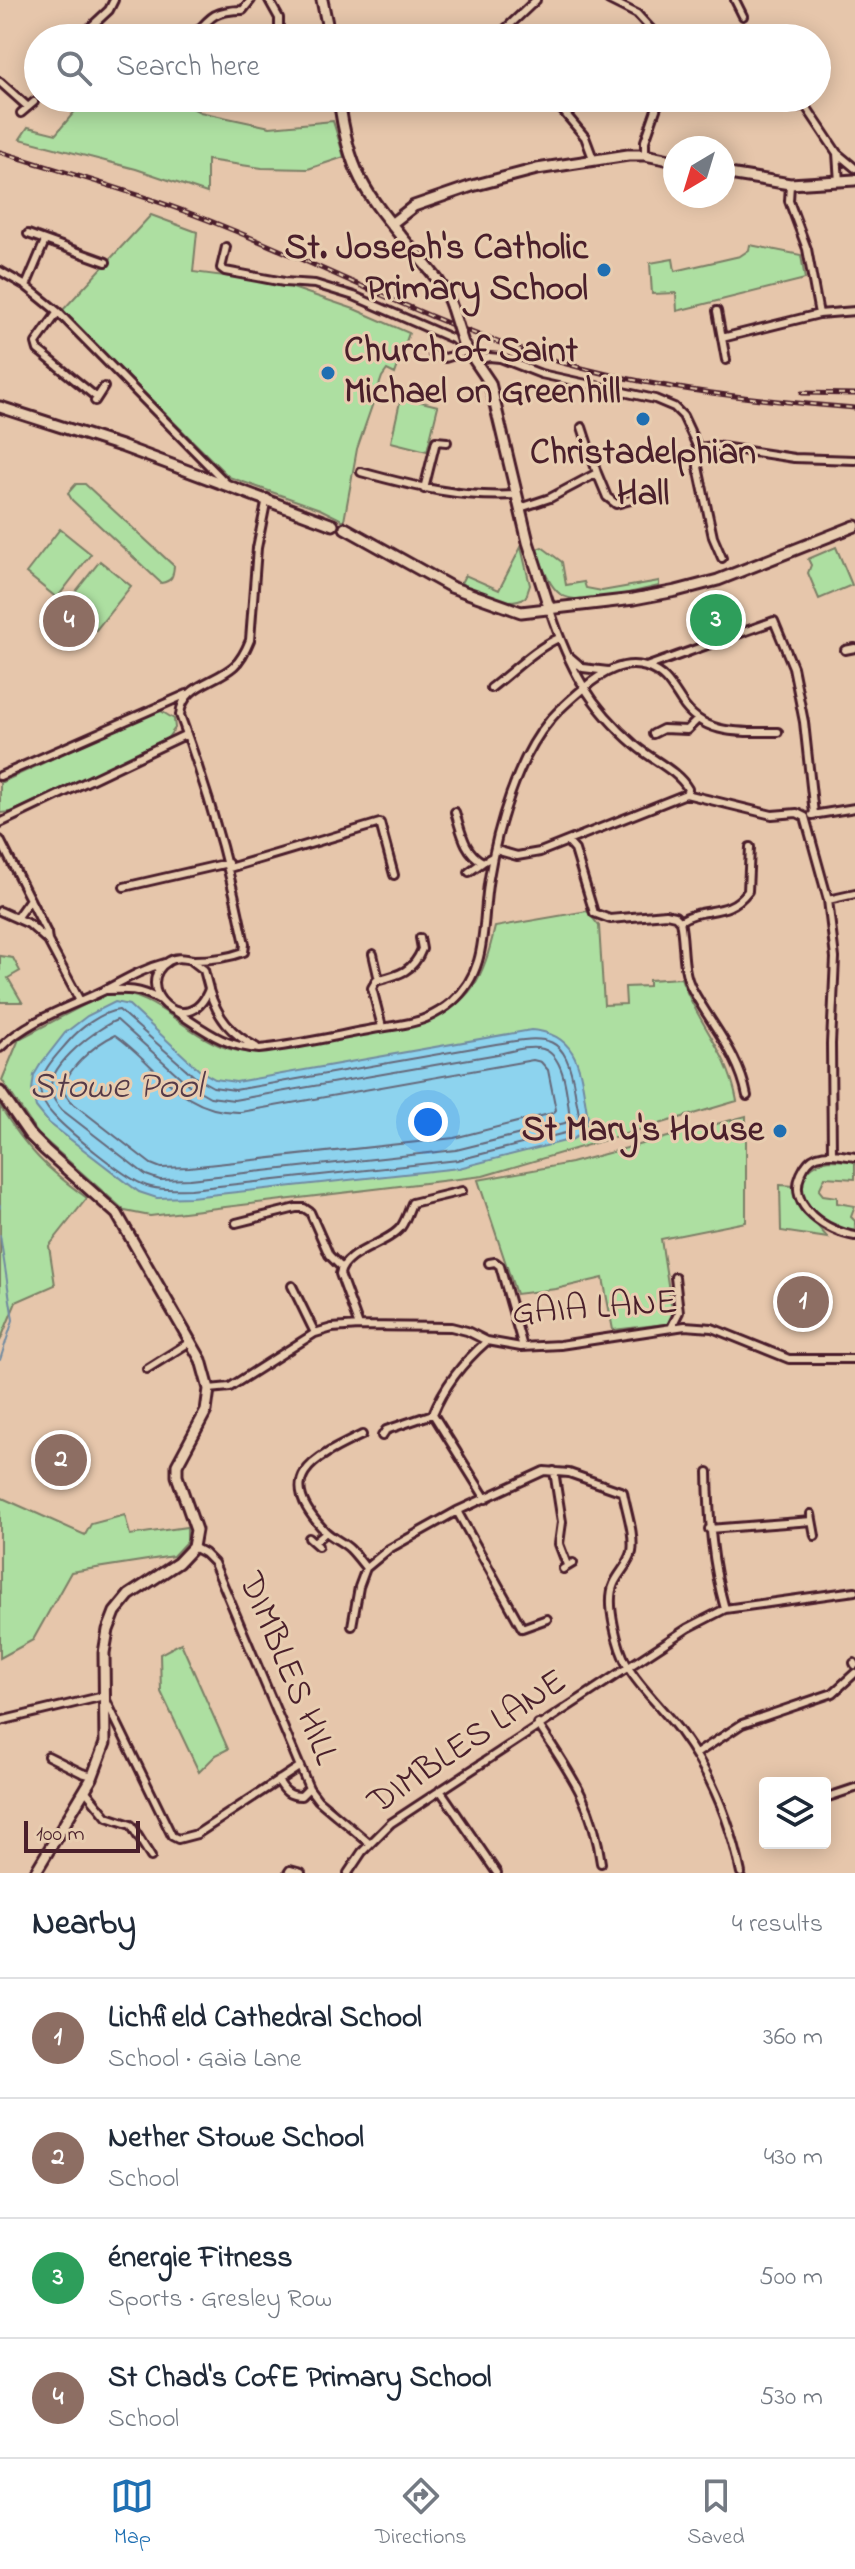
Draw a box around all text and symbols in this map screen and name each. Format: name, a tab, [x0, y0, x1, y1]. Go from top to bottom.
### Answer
search box	[24, 24, 831, 112]
icon: search	[52, 46, 96, 90]
text: Search here	[116, 46, 260, 90]
north arrow	[663, 136, 735, 208]
place label: St. Joseph's Catholic Primary School	[284, 223, 589, 317]
marker: St. Joseph's Catholic Primary School	[595, 261, 613, 279]
place label: Church of Saint Michael on Greenhill	[344, 326, 621, 420]
marker: Church of Saint Michael on Greenhill	[319, 364, 337, 382]
marker: Christadelphian Hall	[634, 410, 652, 428]
place label: Christadelphian Hall	[530, 428, 756, 522]
pin: 3	[690, 590, 742, 650]
pin: 4	[43, 591, 95, 651]
water label: Stowe Pool	[30, 1060, 207, 1116]
your location	[408, 1102, 448, 1142]
place label: St Mary's House	[522, 1105, 765, 1158]
marker: St Mary's House	[771, 1122, 789, 1140]
pin: 1	[777, 1272, 829, 1332]
street label: GAIA LANE	[510, 1277, 680, 1341]
pin: 2	[35, 1430, 87, 1490]
street label: DIMBLES HILL	[222, 1564, 352, 1774]
street label: DIMBLES LANE	[357, 1657, 578, 1830]
map controls	[759, 1777, 831, 1849]
button: layers	[759, 1777, 831, 1849]
scale bar	[24, 1817, 140, 1853]
text: 100 m	[36, 1819, 85, 1851]
text: Nearby	[32, 1900, 136, 1950]
text: 4 results	[732, 1906, 823, 1944]
text: Lichfield Cathedral School	[108, 1997, 422, 2041]
text: 1	[54, 2019, 62, 2057]
text: 360 m	[763, 2019, 823, 2057]
text: School · Gaia Lane	[108, 2041, 301, 2079]
text: Nether Stowe School	[108, 2117, 364, 2161]
text: 2	[52, 2139, 64, 2177]
text: 430 m	[764, 2139, 823, 2177]
text: School	[108, 2161, 179, 2199]
text: énergie Fitness	[108, 2237, 293, 2281]
text: 3	[53, 2259, 63, 2297]
text: 500 m	[759, 2259, 823, 2297]
text: Sports · Gresley Row	[108, 2281, 332, 2319]
text: St Chad's CofE Primary School	[108, 2357, 492, 2401]
text: 4	[53, 2379, 63, 2417]
text: 530 m	[759, 2379, 823, 2417]
text: School	[108, 2401, 179, 2439]
tab: Map	[110, 2474, 154, 2554]
tab: Directions	[375, 2474, 466, 2554]
tab: Saved	[687, 2474, 745, 2554]

